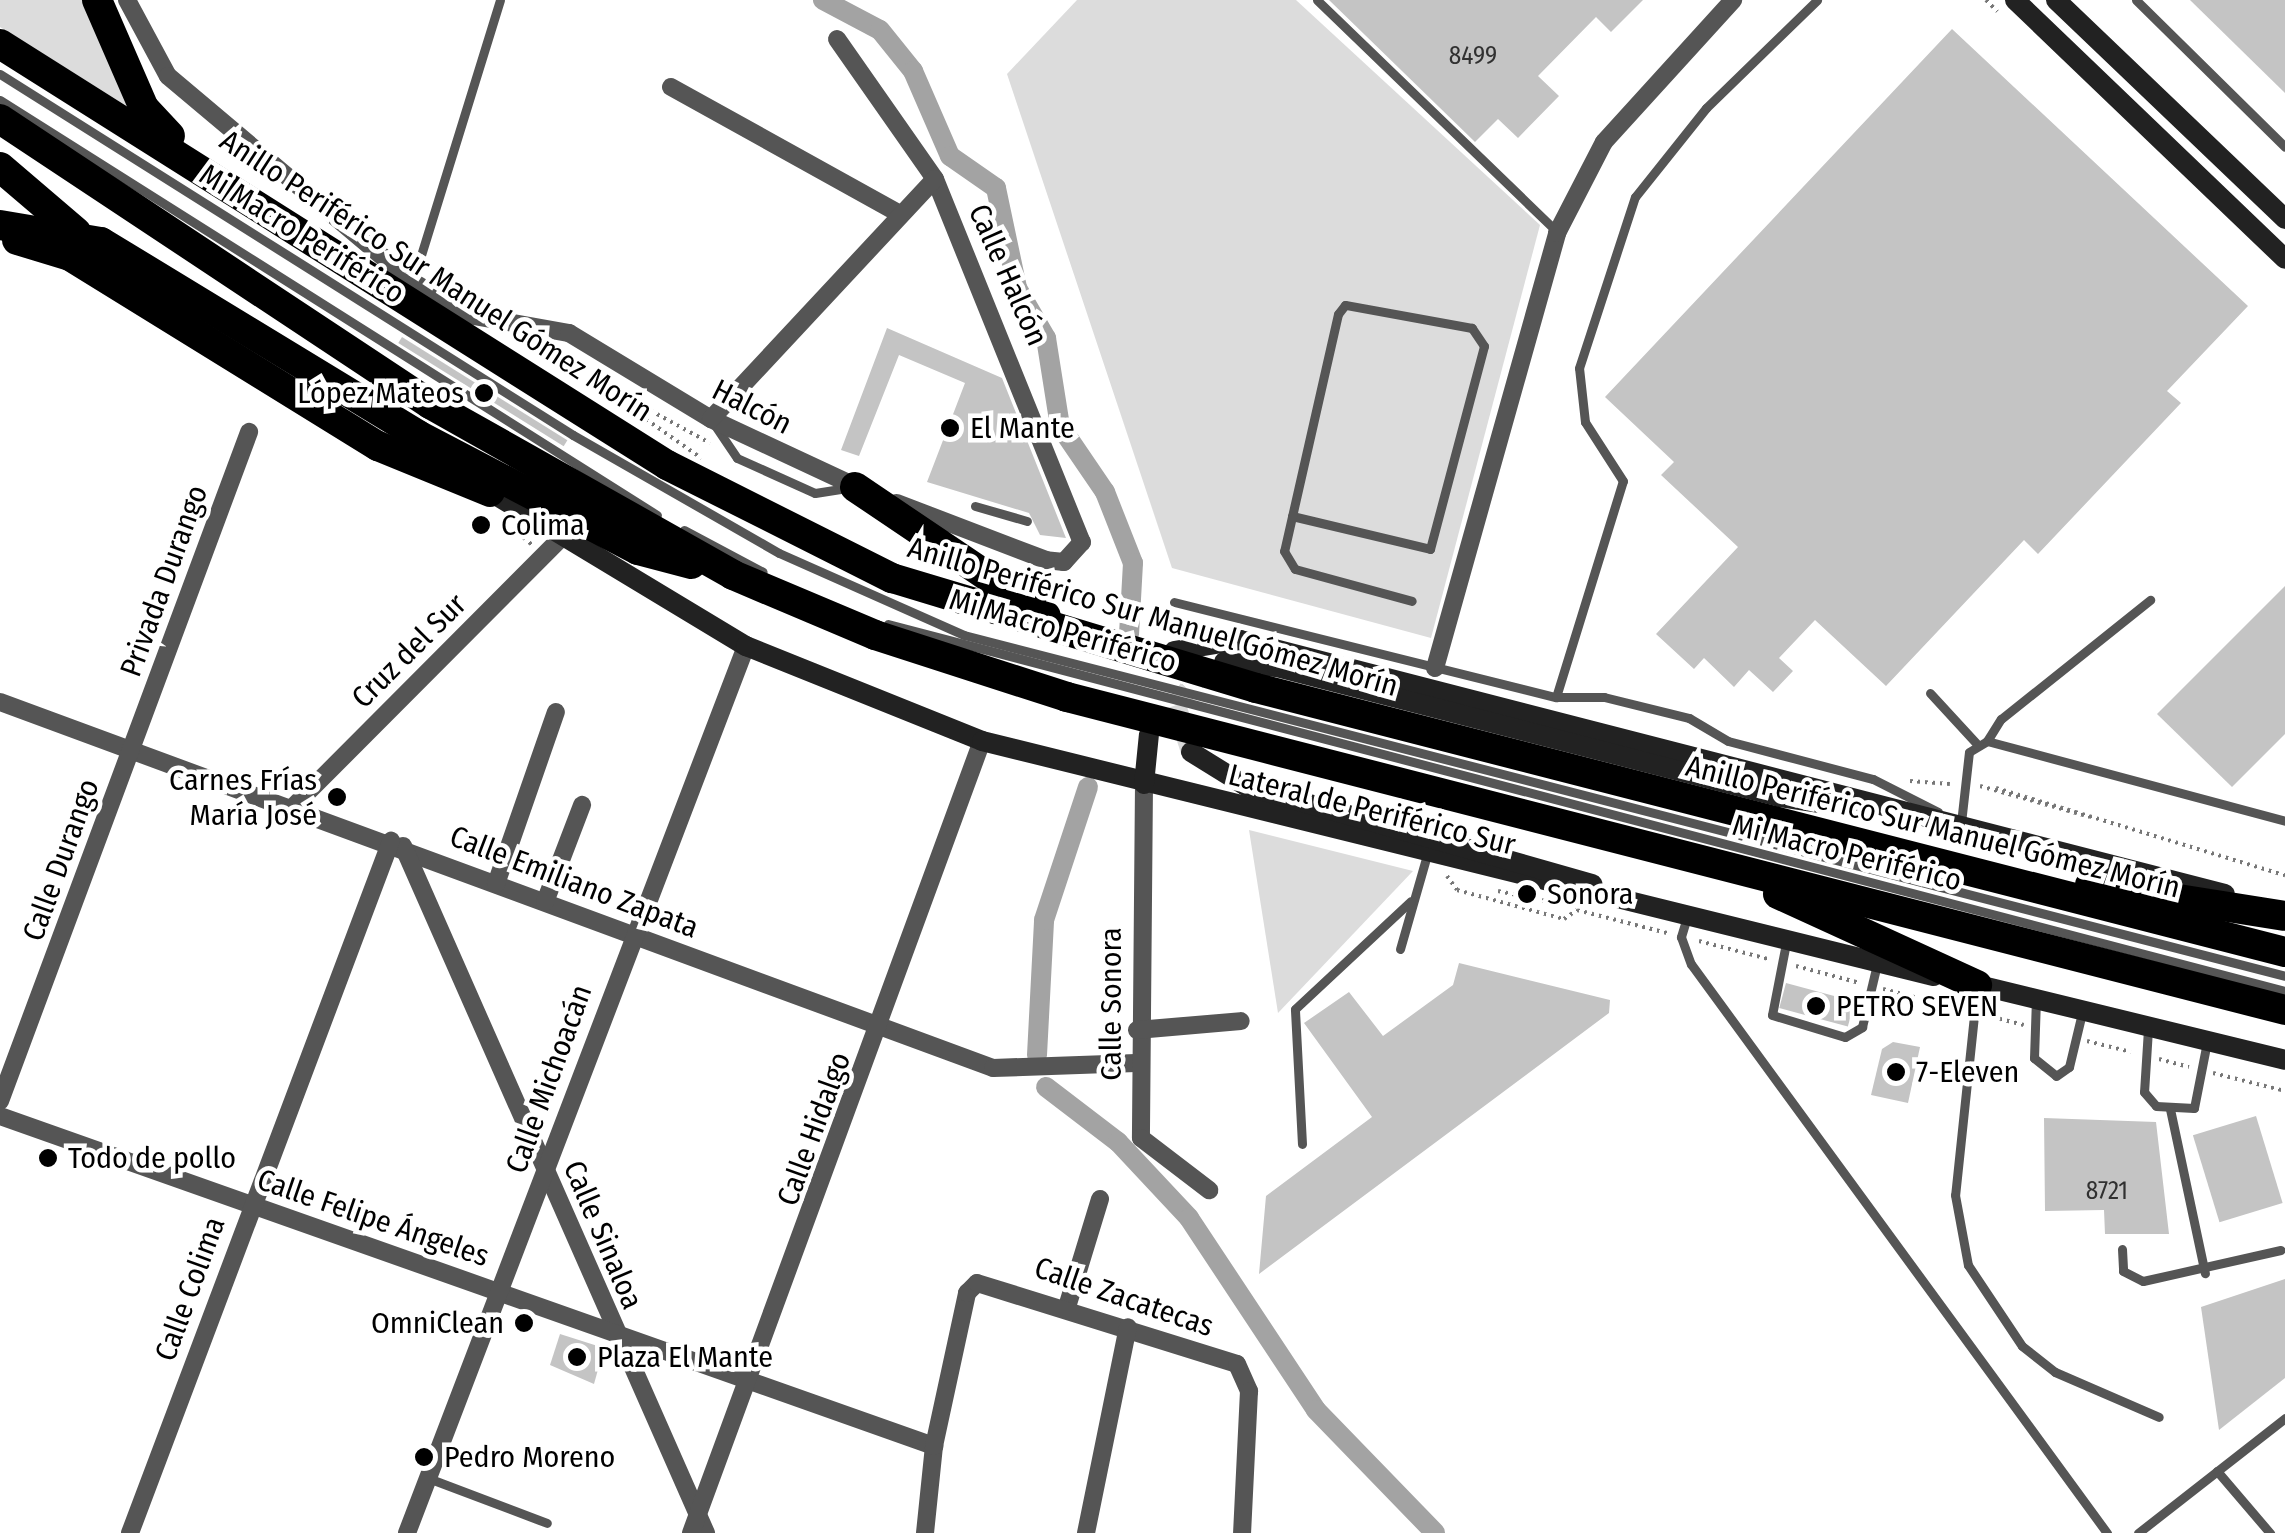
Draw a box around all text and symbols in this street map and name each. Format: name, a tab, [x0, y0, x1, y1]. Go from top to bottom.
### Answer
house number: 8499	[1449, 41, 1497, 71]
street label: Anillo Periférico Sur Manuel Gómez Morín	[213, 123, 659, 429]
street label: Mi Macro Periférico	[193, 157, 411, 311]
street label: Calle Halcón	[961, 199, 1055, 351]
street label: Halcón	[706, 372, 798, 442]
place label: López Mateos	[297, 375, 464, 411]
marker: López Mateos	[473, 382, 495, 404]
place label: El Mante	[970, 410, 1075, 446]
marker: El Mante	[939, 417, 961, 439]
street label: Privada Durango	[113, 480, 215, 682]
place label: Colima	[501, 507, 585, 543]
marker: Colima	[470, 514, 492, 536]
street label: Anillo Periférico Sur Manuel Gómez Morín	[904, 530, 1402, 704]
street label: Mi Macro Periférico	[945, 581, 1181, 681]
street label: Cruz del Sur	[344, 586, 474, 716]
street label: Anillo Periférico Sur Manuel Gómez Morín	[1682, 748, 2184, 906]
street label: Lateral de Periférico Sur	[1225, 757, 1519, 863]
place label: Carnes Frías María José	[169, 762, 317, 832]
street label: Calle Durango	[15, 774, 107, 946]
marker: Carnes Frías María José	[326, 786, 348, 808]
street label: Mi Macro Periférico	[1729, 807, 1965, 899]
street label: Calle Emiliano Zapata	[445, 818, 703, 946]
place label: Sonora	[1547, 876, 1633, 912]
marker: Sonora	[1516, 883, 1538, 905]
street label: Calle Sonora	[1093, 927, 1129, 1081]
street label: Calle Michoacán	[498, 980, 600, 1178]
place label: PETRO SEVEN	[1836, 988, 1998, 1024]
marker: PETRO SEVEN	[1805, 995, 1827, 1017]
street label: Calle Hidalgo	[770, 1047, 858, 1211]
place label: 7-Eleven	[1916, 1054, 2019, 1090]
marker: 7-Eleven	[1885, 1061, 1907, 1083]
place label: Todo de pollo	[68, 1140, 236, 1176]
marker: Todo de pollo	[37, 1147, 59, 1169]
street label: Calle Sinaloa	[556, 1155, 650, 1315]
street label: Calle Felipe Ángeles	[252, 1161, 494, 1275]
house number: 8721	[2086, 1176, 2128, 1206]
street label: Calle Colima	[147, 1212, 233, 1366]
street label: Calle Zacatecas	[1030, 1250, 1218, 1344]
place label: OmniClean	[371, 1305, 504, 1341]
marker: OmniClean	[513, 1312, 535, 1334]
place label: Plaza El Mante	[597, 1339, 773, 1375]
marker: Plaza El Mante	[566, 1346, 588, 1368]
place label: Pedro Moreno	[444, 1439, 615, 1475]
marker: Pedro Moreno	[413, 1446, 435, 1468]

